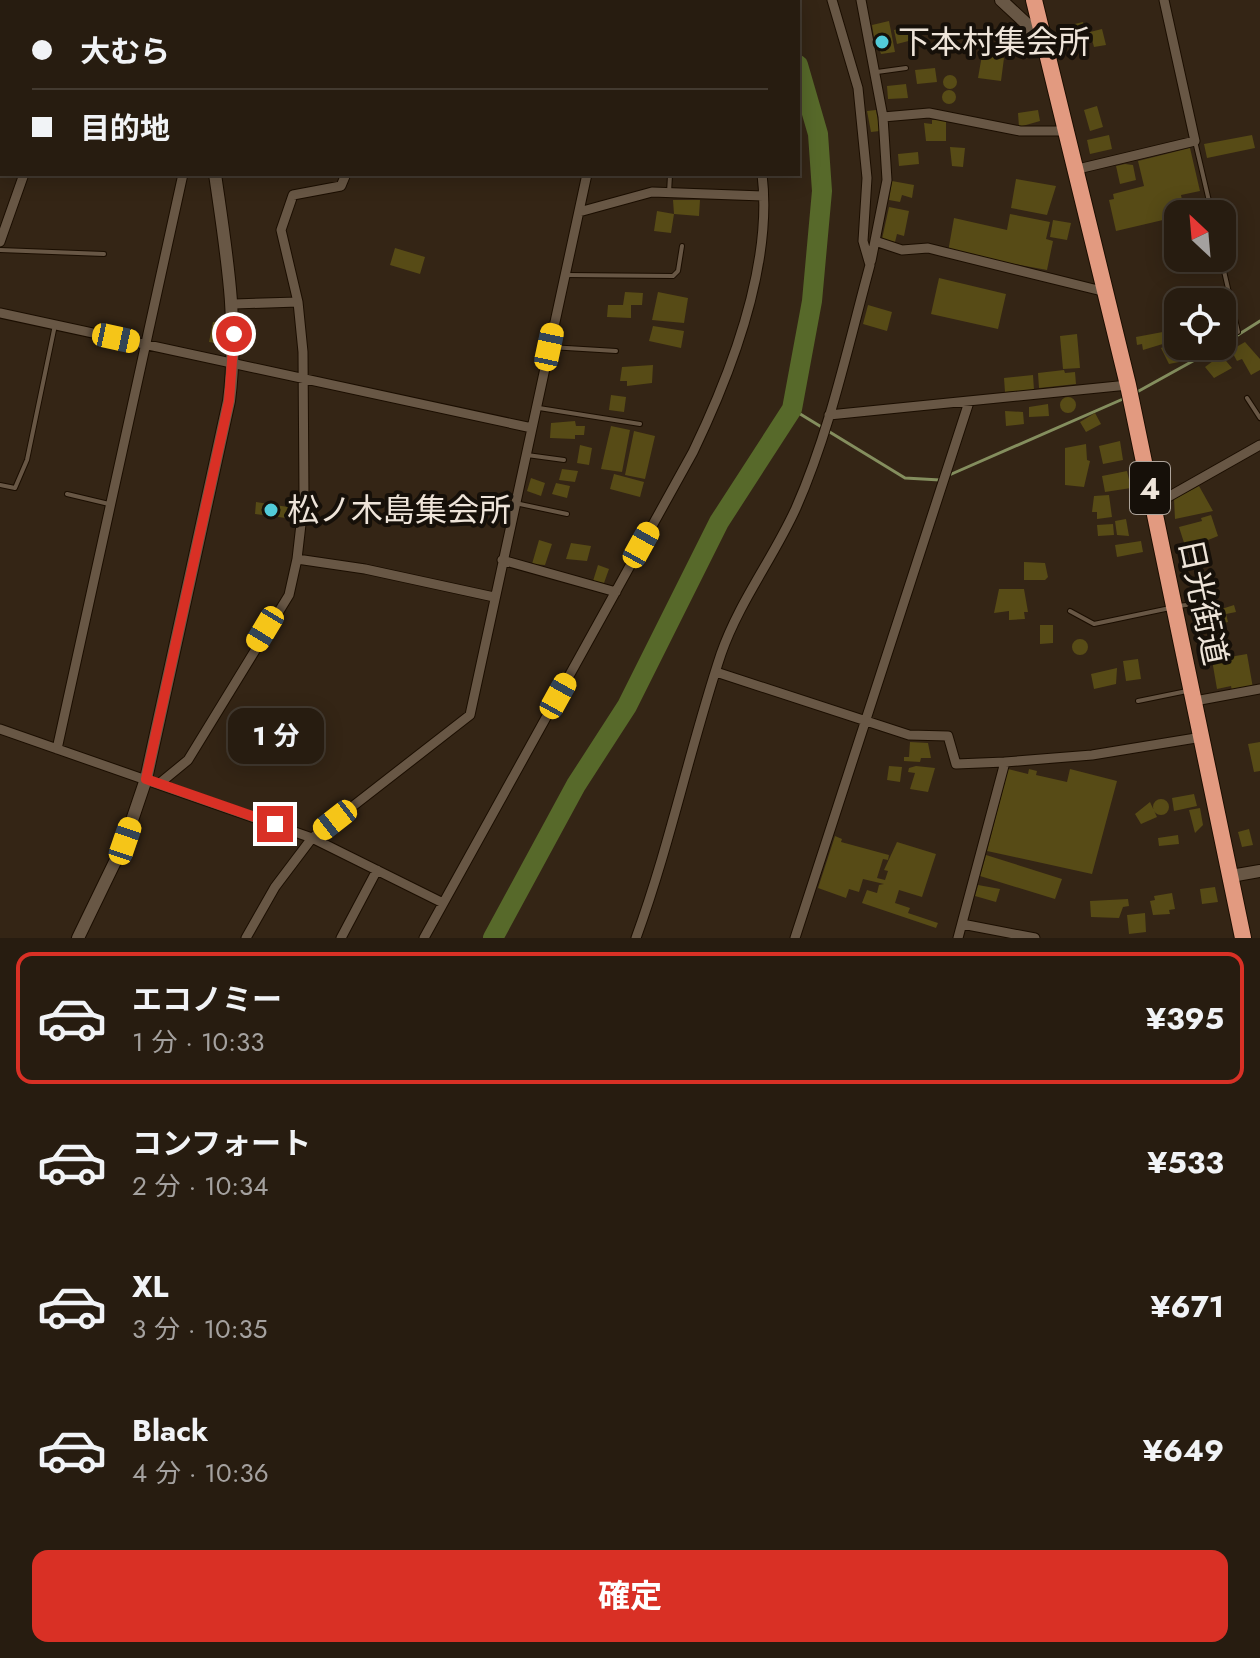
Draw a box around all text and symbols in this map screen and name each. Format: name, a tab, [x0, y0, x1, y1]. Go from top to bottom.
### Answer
place label: 下本村集会所	[898, 19, 1090, 65]
text: 大むら	[80, 30, 170, 73]
marker: 下本村集会所	[873, 33, 891, 51]
text: 目的地	[80, 107, 170, 150]
north arrow	[1164, 200, 1236, 272]
map controls	[1164, 200, 1236, 360]
button: locate	[1164, 288, 1236, 360]
route start	[216, 316, 252, 352]
car	[90, 321, 142, 355]
car	[532, 321, 566, 373]
road number: 4	[1130, 462, 1170, 514]
place label: 松ノ木島集会所	[287, 487, 511, 533]
marker: 松ノ木島集会所	[262, 501, 280, 519]
car	[619, 518, 663, 572]
street label: 日光街道	[1167, 535, 1239, 669]
car	[242, 602, 288, 656]
car	[536, 669, 580, 723]
callout: 1 分	[227, 708, 323, 764]
text: 1 分	[252, 717, 300, 755]
car	[309, 796, 361, 844]
route end	[257, 806, 293, 842]
car	[106, 814, 144, 868]
text: エコノミー	[132, 978, 282, 1021]
icon: car	[36, 982, 108, 1054]
text: ¥395	[1146, 997, 1224, 1040]
text: 1 分 · 10:33	[132, 1023, 264, 1061]
text: コンフォート	[132, 1122, 311, 1165]
icon: car	[36, 1126, 108, 1198]
text: ¥533	[1147, 1141, 1224, 1184]
text: 2 分 · 10:34	[132, 1167, 268, 1205]
text: XL	[132, 1265, 168, 1308]
icon: car	[36, 1270, 108, 1342]
text: ¥671	[1151, 1285, 1224, 1328]
text: 3 分 · 10:35	[132, 1310, 267, 1348]
text: Black	[132, 1409, 208, 1452]
icon: car	[36, 1414, 108, 1486]
text: ¥649	[1143, 1429, 1224, 1472]
text: 4 分 · 10:36	[132, 1454, 269, 1492]
button: 確定	[32, 1550, 1228, 1642]

